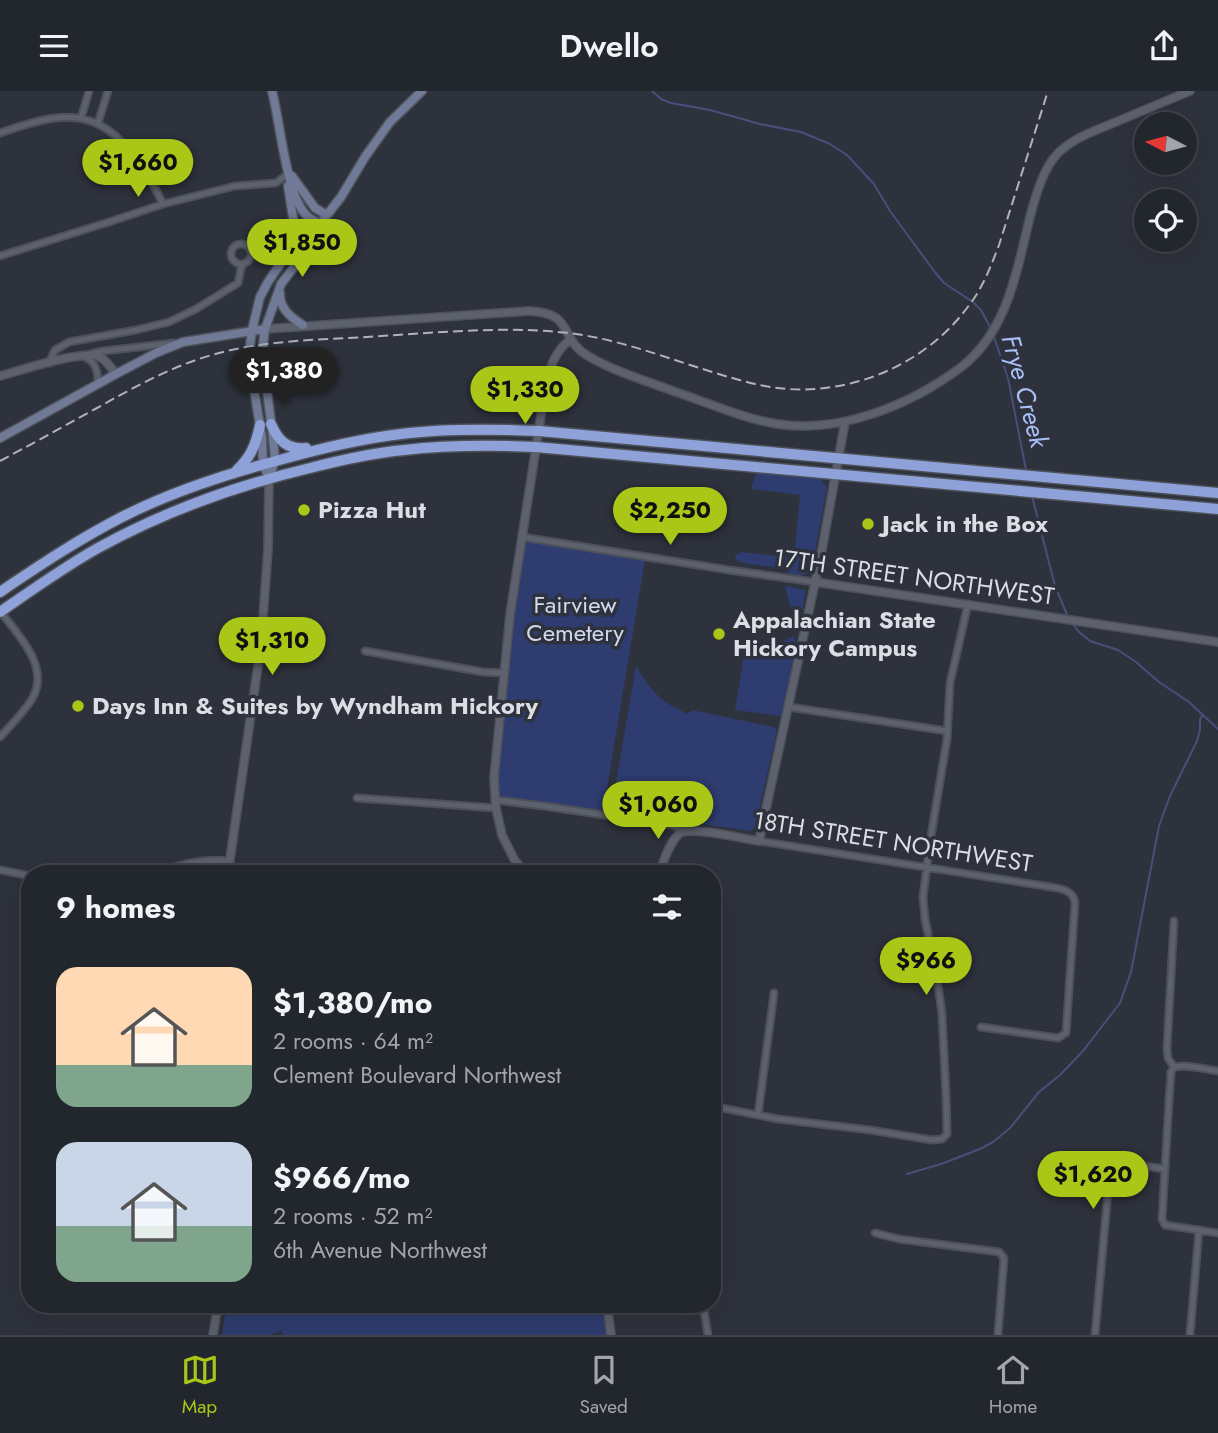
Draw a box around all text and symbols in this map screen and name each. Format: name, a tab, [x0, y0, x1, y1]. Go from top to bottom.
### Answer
text: Dwello	[559, 23, 659, 69]
icon: menu	[35, 27, 73, 65]
icon: share	[1145, 27, 1183, 65]
north arrow	[1134, 112, 1197, 175]
map controls	[1134, 112, 1197, 252]
pin: $1,660	[81, 139, 195, 199]
text: $1,660	[98, 145, 178, 179]
button: locate	[1134, 189, 1197, 252]
pin: $1,850	[245, 219, 359, 279]
text: $1,850	[263, 225, 341, 259]
water label: Frye Creek	[992, 330, 1059, 454]
pin: $1,380	[227, 347, 341, 407]
text: $1,380	[245, 353, 323, 387]
pin: $1,330	[468, 367, 582, 426]
text: $1,330	[486, 372, 564, 406]
pin: $2,250	[613, 487, 727, 547]
place label: Pizza Hut	[318, 492, 426, 527]
text: $2,250	[629, 493, 711, 527]
marker: Pizza Hut	[296, 502, 312, 518]
place label: Jack in the Box	[878, 506, 1048, 541]
marker: Jack in the Box	[860, 516, 876, 532]
street label: 17TH STREET NORTHWEST	[772, 539, 1057, 614]
park label: Fairview Cemetery	[526, 587, 624, 650]
place label: Appalachian State Hickory Campus	[732, 602, 936, 665]
pin: $1,310	[215, 617, 329, 677]
text: $1,310	[235, 623, 309, 657]
marker: Appalachian State Hickory Campus	[711, 626, 727, 642]
place label: Days Inn & Suites by Wyndham Hickory	[92, 688, 539, 723]
marker: Days Inn & Suites by Wyndham Hickory	[70, 698, 86, 714]
pin: $1,060	[601, 781, 715, 841]
text: $1,060	[618, 787, 698, 821]
street label: 18TH STREET NORTHWEST	[751, 802, 1035, 881]
text: 9 homes	[56, 886, 175, 929]
icon: filters	[648, 888, 686, 926]
pin: $966	[885, 937, 967, 997]
text: $966	[896, 943, 956, 977]
text: $1,380/mo	[273, 981, 432, 1024]
icon: home	[112, 995, 196, 1079]
text: 2 rooms · 64 m²	[273, 1024, 433, 1058]
text: Clement Boulevard Northwest	[273, 1058, 561, 1092]
pin: $1,620	[1036, 1151, 1150, 1211]
text: $966/mo	[273, 1156, 410, 1199]
text: $1,620	[1053, 1157, 1133, 1191]
icon: home	[112, 1170, 196, 1254]
text: 2 rooms · 52 m²	[273, 1199, 432, 1233]
text: 6th Avenue Northwest	[273, 1233, 487, 1267]
tab: Map	[181, 1351, 219, 1420]
tab: Saved	[580, 1351, 628, 1420]
tab: Home	[989, 1351, 1037, 1420]

